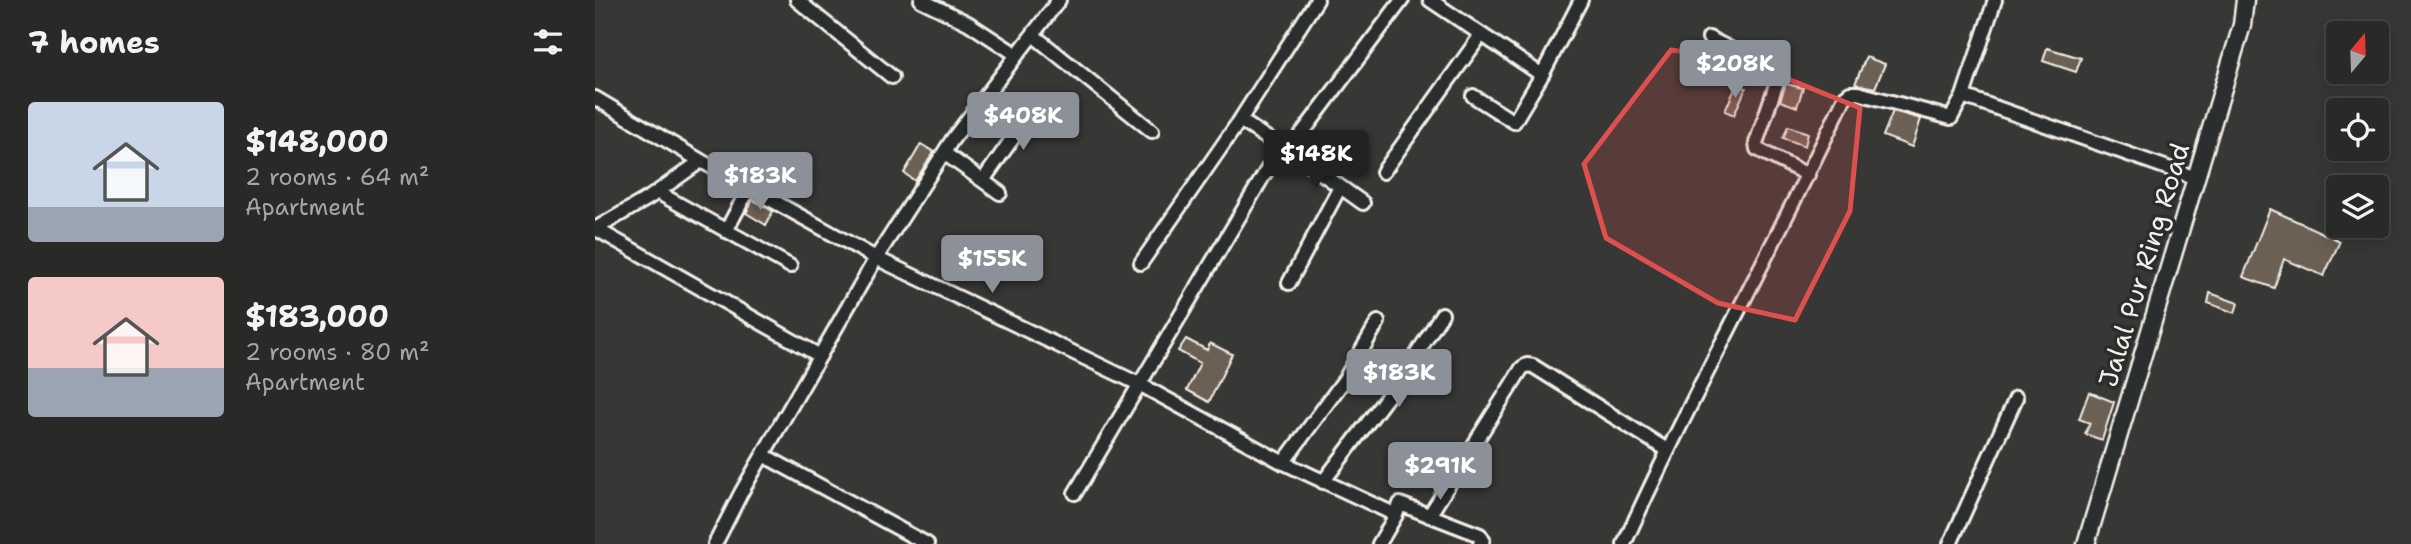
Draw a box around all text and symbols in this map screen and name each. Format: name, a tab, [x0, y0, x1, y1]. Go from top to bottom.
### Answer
north arrow	[2326, 21, 2389, 84]
map controls	[2326, 21, 2389, 238]
text: 7 homes	[28, 22, 160, 63]
icon: filters	[529, 23, 567, 61]
pin: $208K	[1686, 41, 1784, 100]
text: $208K	[1696, 48, 1774, 78]
pin: $408K	[974, 92, 1072, 152]
button: locate	[2326, 98, 2389, 161]
text: $408K	[983, 100, 1063, 130]
text: $148,000	[245, 121, 389, 162]
icon: home	[84, 130, 168, 214]
pin: $148K	[1267, 130, 1365, 190]
text: $148K	[1280, 138, 1352, 168]
street label: Jalal Pur Ring Road	[2090, 139, 2197, 391]
pin: $183K	[711, 152, 809, 212]
text: $183K	[724, 160, 796, 190]
text: 2 rooms · 64 m²	[245, 162, 429, 192]
button: layers	[2326, 175, 2389, 238]
text: Apartment	[245, 192, 365, 222]
pin: $155K	[943, 236, 1041, 295]
text: $155K	[957, 243, 1027, 273]
text: $183,000	[245, 296, 389, 337]
icon: home	[84, 305, 168, 389]
text: 2 rooms · 80 m²	[245, 337, 430, 367]
pin: $183K	[1350, 350, 1448, 409]
text: $183K	[1363, 357, 1435, 387]
text: Apartment	[245, 367, 365, 397]
pin: $291K	[1391, 442, 1489, 502]
text: $291K	[1404, 450, 1476, 480]

